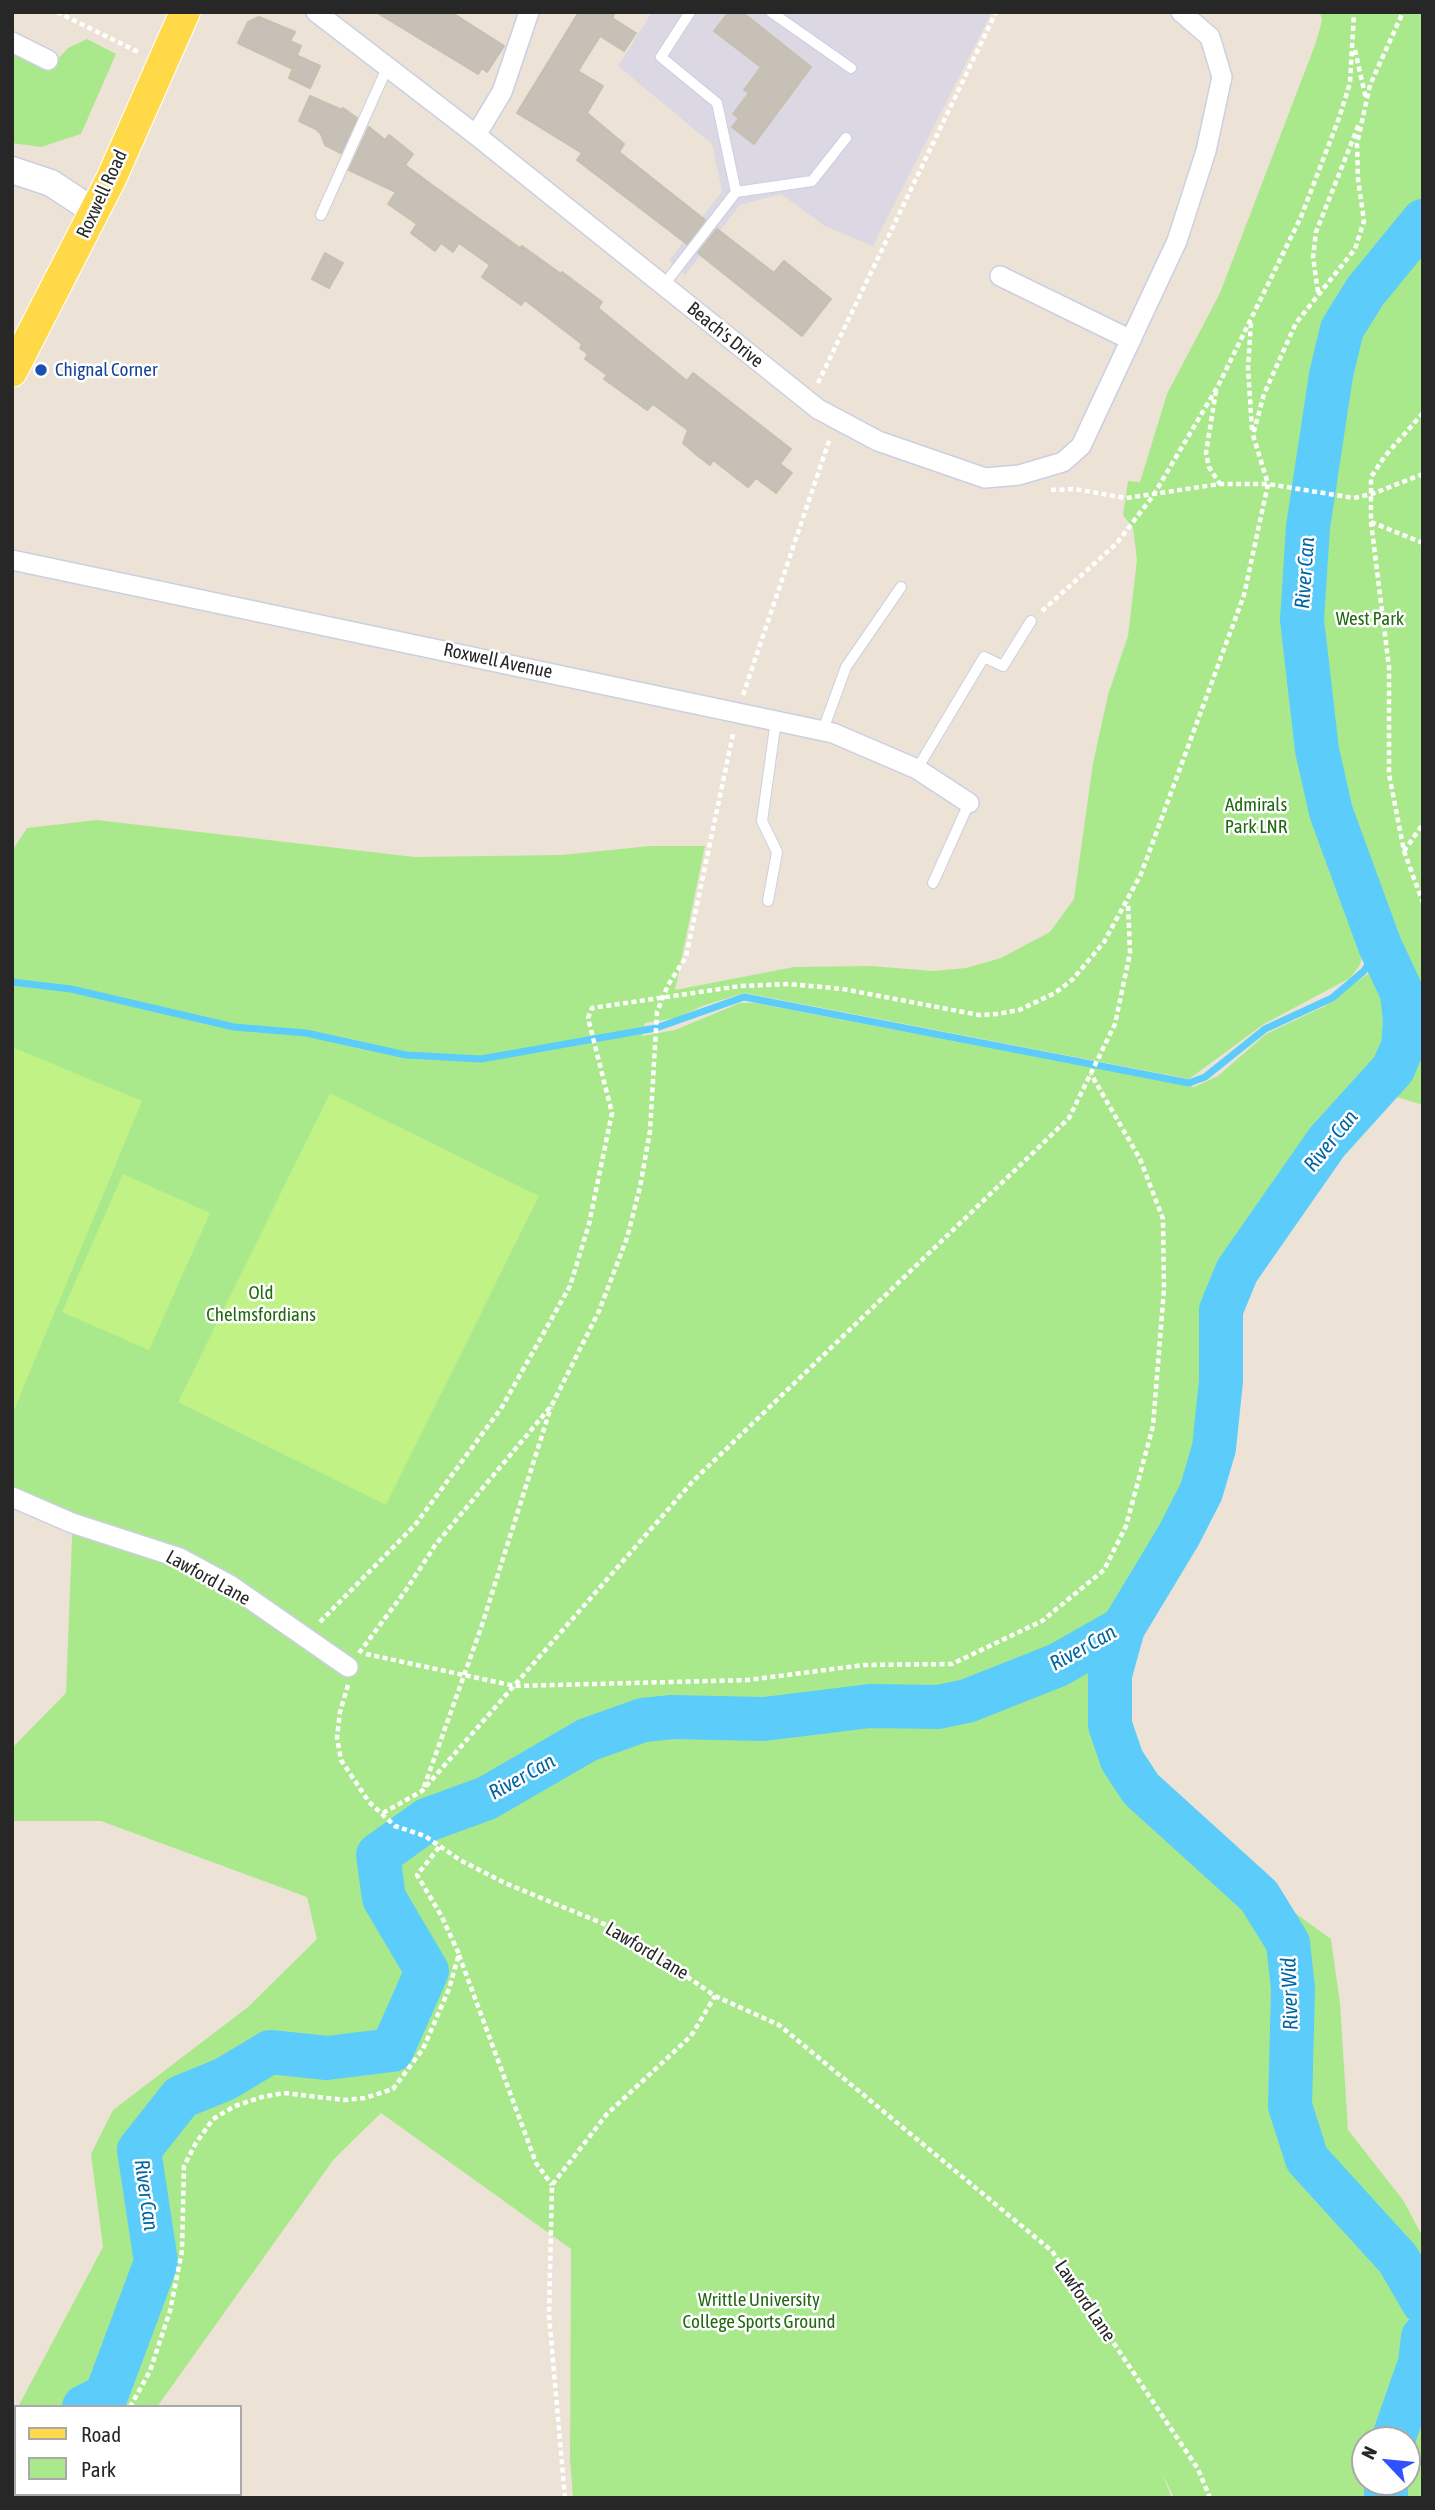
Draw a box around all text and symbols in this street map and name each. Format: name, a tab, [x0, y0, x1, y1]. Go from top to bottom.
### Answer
street label: Roxwell Road	[72, 146, 132, 242]
street label: Beach's Drive	[682, 297, 768, 373]
place label: Chignal Corner	[55, 359, 158, 381]
marker: Chignal Corner	[33, 362, 49, 378]
water label: River Can	[1290, 536, 1320, 610]
park label: West Park	[1336, 608, 1404, 630]
street label: Roxwell Avenue	[441, 638, 555, 684]
park label: Admirals Park LNR	[1225, 794, 1287, 838]
water label: River Can	[1299, 1105, 1363, 1177]
park label: Old Chelmsfordians	[206, 1282, 316, 1326]
street label: Lawford Lane	[162, 1545, 254, 1611]
water label: River Can	[1046, 1620, 1120, 1676]
water label: River Can	[485, 1749, 559, 1805]
street label: Lawford Lane	[601, 1917, 693, 1985]
water label: River Wid	[1276, 1957, 1304, 2031]
water label: River Can	[129, 2158, 163, 2232]
street label: Lawford Lane	[1050, 2256, 1120, 2346]
park label: Writtle University College Sports Ground	[682, 2289, 836, 2333]
legend	[14, 2405, 242, 2496]
text: Road	[81, 2422, 121, 2446]
north arrow	[1351, 2426, 1421, 2496]
text: N	[1357, 2443, 1381, 2463]
text: Park	[81, 2457, 116, 2481]

